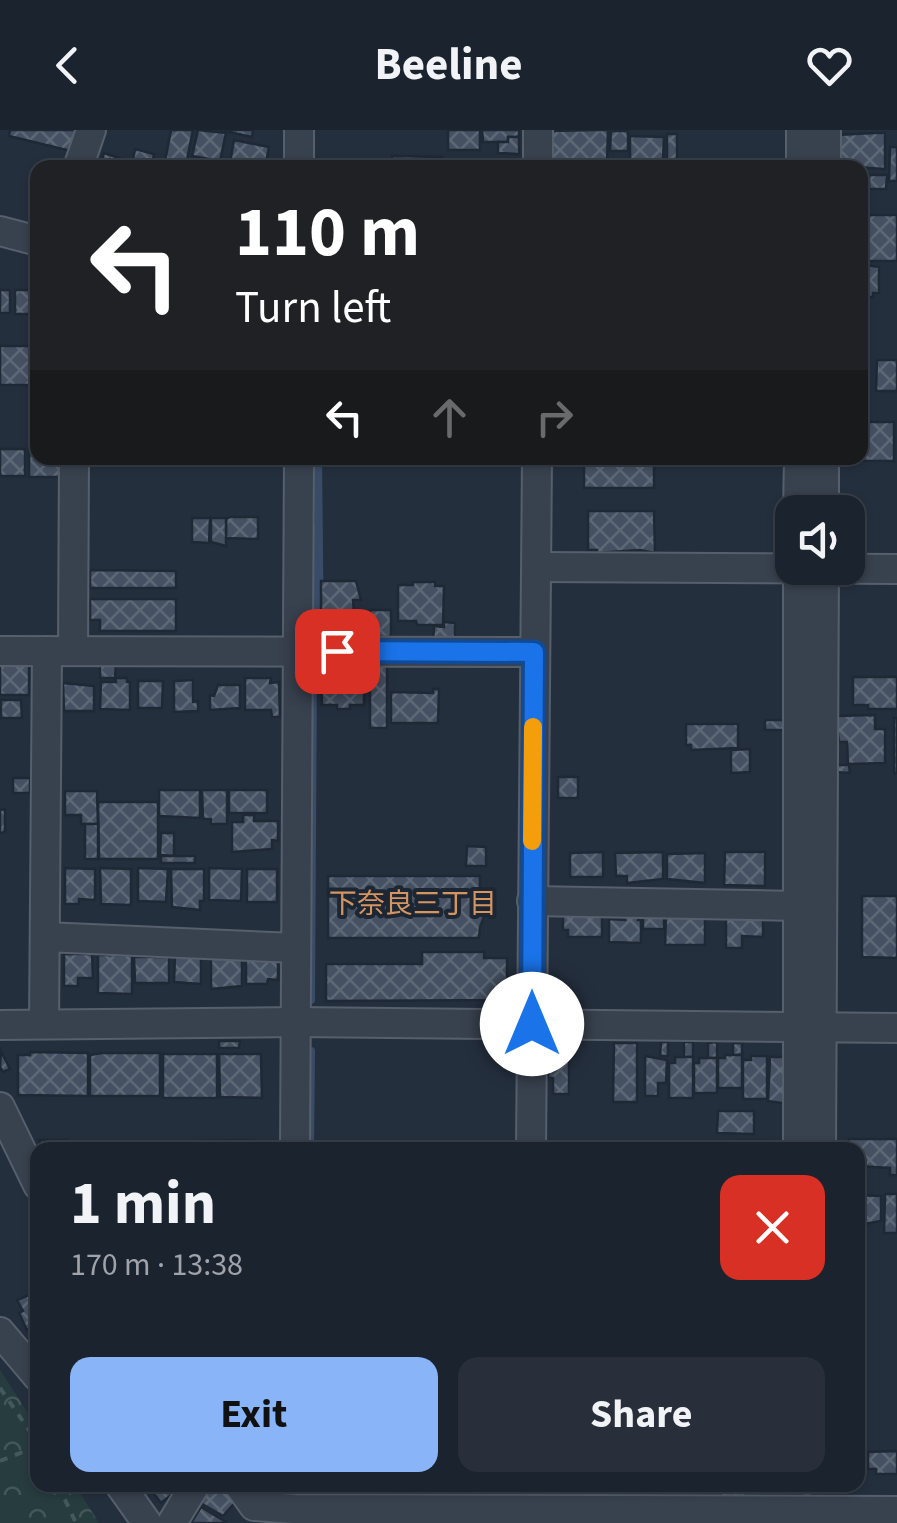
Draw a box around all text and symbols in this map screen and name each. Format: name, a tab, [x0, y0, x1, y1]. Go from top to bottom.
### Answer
text: Beeline	[374, 33, 523, 97]
icon: back	[40, 38, 95, 93]
icon: heart	[802, 38, 857, 93]
text: 110 m	[235, 183, 420, 283]
icon: left	[70, 200, 200, 330]
text: Turn left	[235, 276, 391, 340]
icon: left	[317, 390, 372, 445]
icon: ahead	[422, 390, 477, 445]
icon: right	[527, 390, 582, 445]
map controls	[775, 495, 865, 585]
button: sound	[775, 495, 865, 585]
pin	[295, 609, 380, 694]
icon: arrive	[310, 624, 365, 679]
district label: 下奈良三丁目	[329, 884, 497, 924]
position arrow	[480, 972, 584, 1076]
text: 1 min	[70, 1162, 216, 1247]
button: close	[720, 1175, 825, 1280]
text: 170 m · 13:38	[70, 1242, 243, 1288]
button: Exit	[70, 1357, 438, 1472]
button: Share	[458, 1357, 825, 1472]

